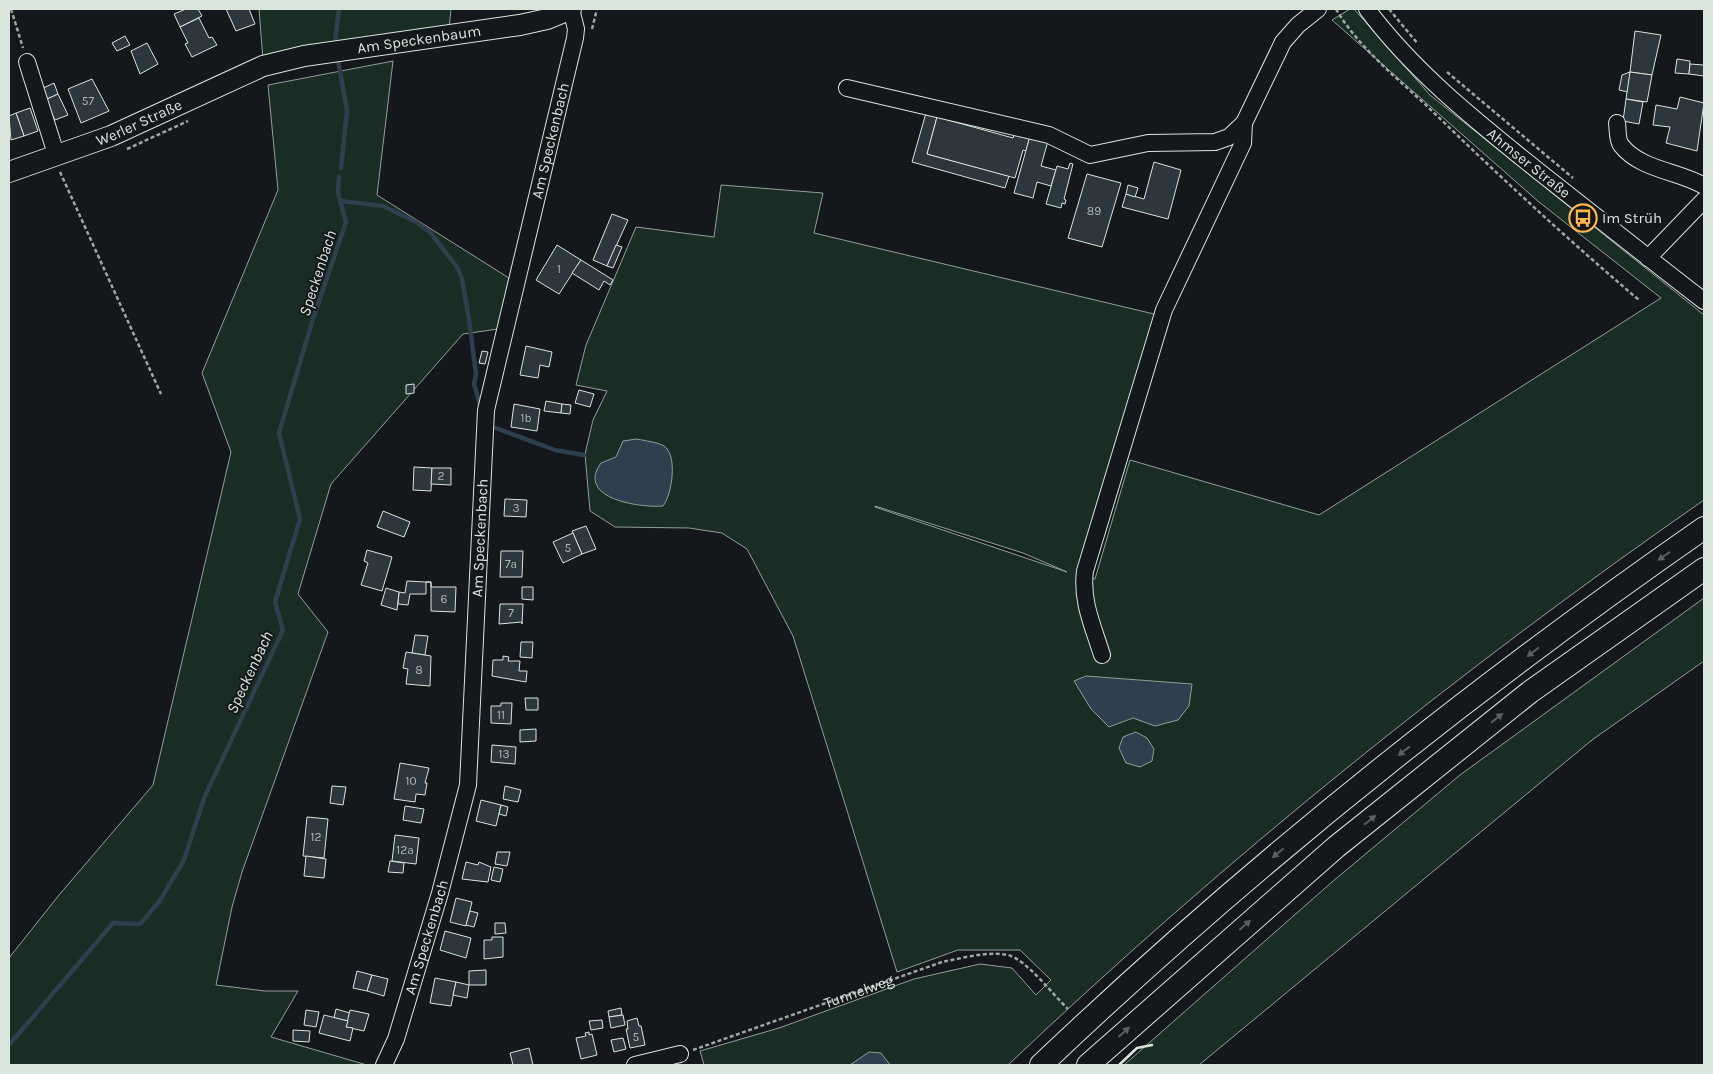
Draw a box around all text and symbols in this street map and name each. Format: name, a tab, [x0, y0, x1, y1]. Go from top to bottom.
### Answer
street label: Am Speckenbaum	[356, 22, 482, 57]
street label: Am Speckenbach	[528, 81, 573, 201]
house number: 57	[82, 94, 95, 108]
street label: Werler Straße	[94, 96, 185, 150]
street label: Ahmser Straße	[1483, 124, 1574, 202]
bus stop icon: Im Strüh	[1568, 203, 1598, 233]
house number: 89	[1087, 204, 1101, 218]
place label: Im Strüh	[1602, 209, 1662, 227]
water label: Speckenbach	[295, 228, 340, 318]
house number: 1	[557, 262, 561, 276]
house number: 1b	[520, 411, 532, 425]
house number: 2	[438, 469, 445, 483]
street label: Am Speckenbach	[468, 478, 492, 598]
house number: 3	[512, 501, 520, 515]
house number: 5	[565, 541, 572, 555]
one-way arrow	[1657, 551, 1671, 561]
house number: 7a	[505, 557, 517, 571]
house number: 6	[441, 592, 448, 606]
house number: 7	[508, 606, 514, 620]
water label: Speckenbach	[222, 628, 277, 717]
one-way arrow	[1526, 647, 1540, 657]
house number: 8	[415, 663, 423, 677]
house number: 11	[497, 708, 505, 722]
one-way arrow	[1490, 713, 1503, 724]
one-way arrow	[1398, 745, 1411, 756]
house number: 13	[498, 747, 510, 761]
house number: 10	[405, 774, 417, 788]
one-way arrow	[1363, 814, 1376, 825]
house number: 12	[311, 830, 322, 844]
house number: 12a	[396, 843, 414, 857]
one-way arrow	[1272, 847, 1284, 858]
street label: Am Speckenbach	[401, 878, 452, 997]
one-way arrow	[1239, 919, 1252, 930]
street label: Tunnelweg	[822, 971, 897, 1012]
one-way arrow	[1117, 1027, 1130, 1038]
house number: 5	[633, 1030, 640, 1044]

